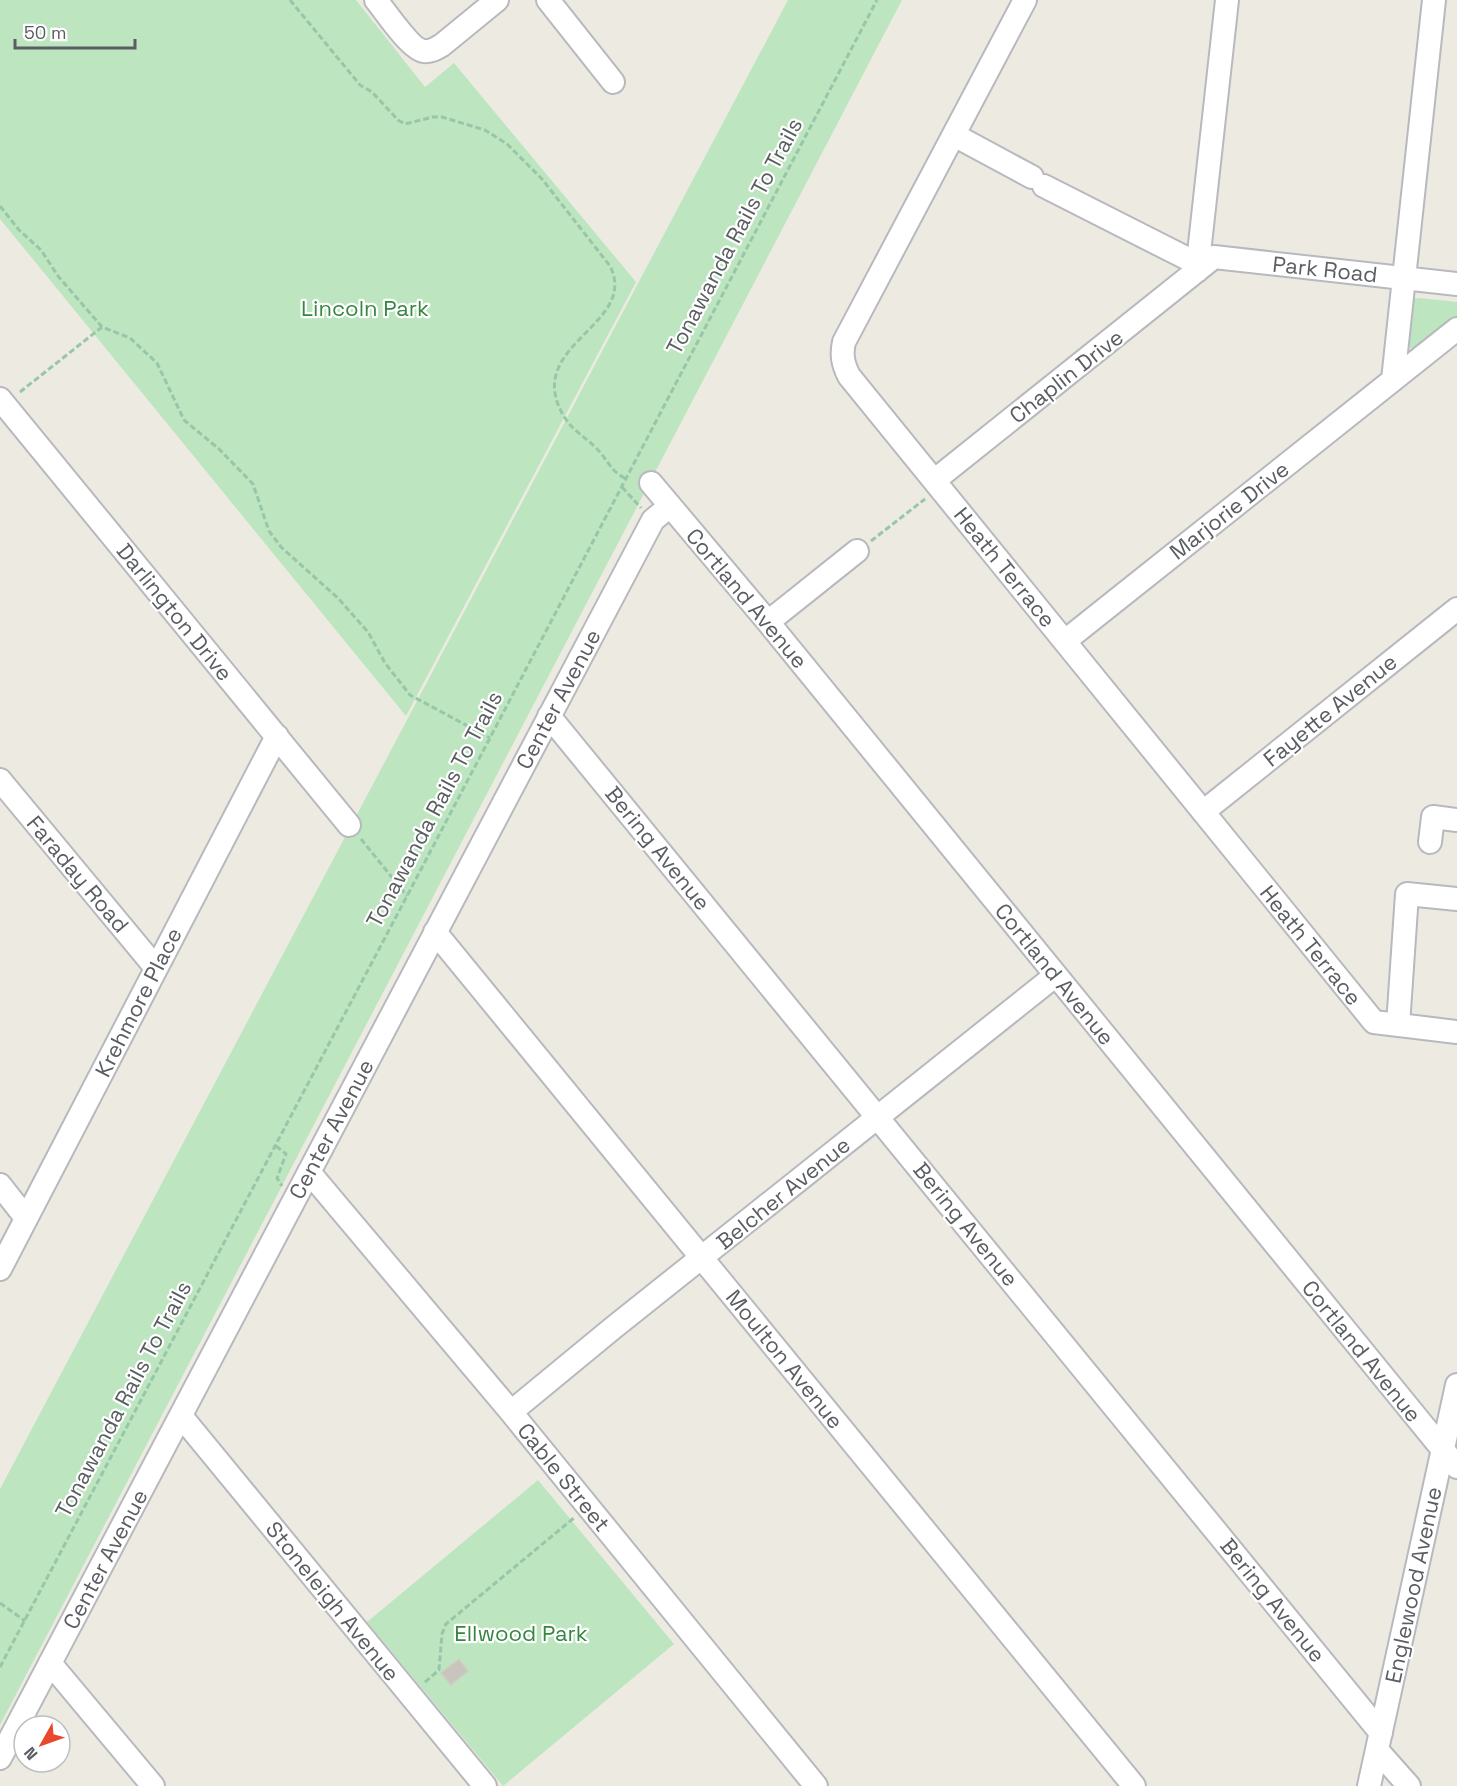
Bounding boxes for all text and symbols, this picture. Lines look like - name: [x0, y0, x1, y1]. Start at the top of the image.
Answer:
- scale bar: [15, 12, 135, 50]
- text: 50 m: [24, 21, 66, 44]
- street label: Tonawanda Rails To Trails: [660, 113, 808, 359]
- street label: Park Road: [1271, 250, 1379, 288]
- park label: Lincoln Park: [301, 294, 429, 322]
- street label: Chaplin Drive: [1003, 323, 1129, 429]
- street label: Marjorie Drive: [1164, 455, 1294, 565]
- street label: Heath Terrace: [948, 501, 1062, 633]
- street label: Cortland Avenue: [680, 522, 814, 674]
- street label: Darlington Drive: [111, 537, 239, 687]
- street label: Center Avenue: [509, 624, 607, 774]
- street label: Fayette Avenue: [1258, 648, 1402, 772]
- street label: Tonawanda Rails To Trails: [360, 686, 508, 932]
- street label: Bering Avenue: [599, 780, 717, 916]
- street label: Faraday Road: [21, 810, 135, 938]
- street label: Heath Terrace: [1254, 879, 1368, 1011]
- street label: Cortland Avenue: [989, 897, 1121, 1051]
- street label: Krehmore Place: [88, 923, 188, 1081]
- street label: Center Avenue: [282, 1054, 380, 1204]
- street label: Belcher Avenue: [710, 1131, 856, 1255]
- street label: Bering Avenue: [907, 1156, 1025, 1292]
- street label: Cortland Avenue: [1296, 1274, 1428, 1428]
- street label: Tonawanda Rails To Trails: [49, 1276, 197, 1522]
- street label: Moulton Avenue: [720, 1284, 850, 1434]
- street label: Cable Street: [512, 1417, 616, 1537]
- street label: Center Avenue: [56, 1484, 154, 1634]
- street label: Englewood Avenue: [1379, 1484, 1447, 1686]
- street label: Stoneleigh Avenue: [260, 1515, 406, 1687]
- street label: Bering Avenue: [1214, 1532, 1332, 1668]
- park label: Ellwood Park: [454, 1619, 588, 1647]
- north arrow: [12, 1714, 72, 1774]
- text: N: [19, 1742, 42, 1764]

